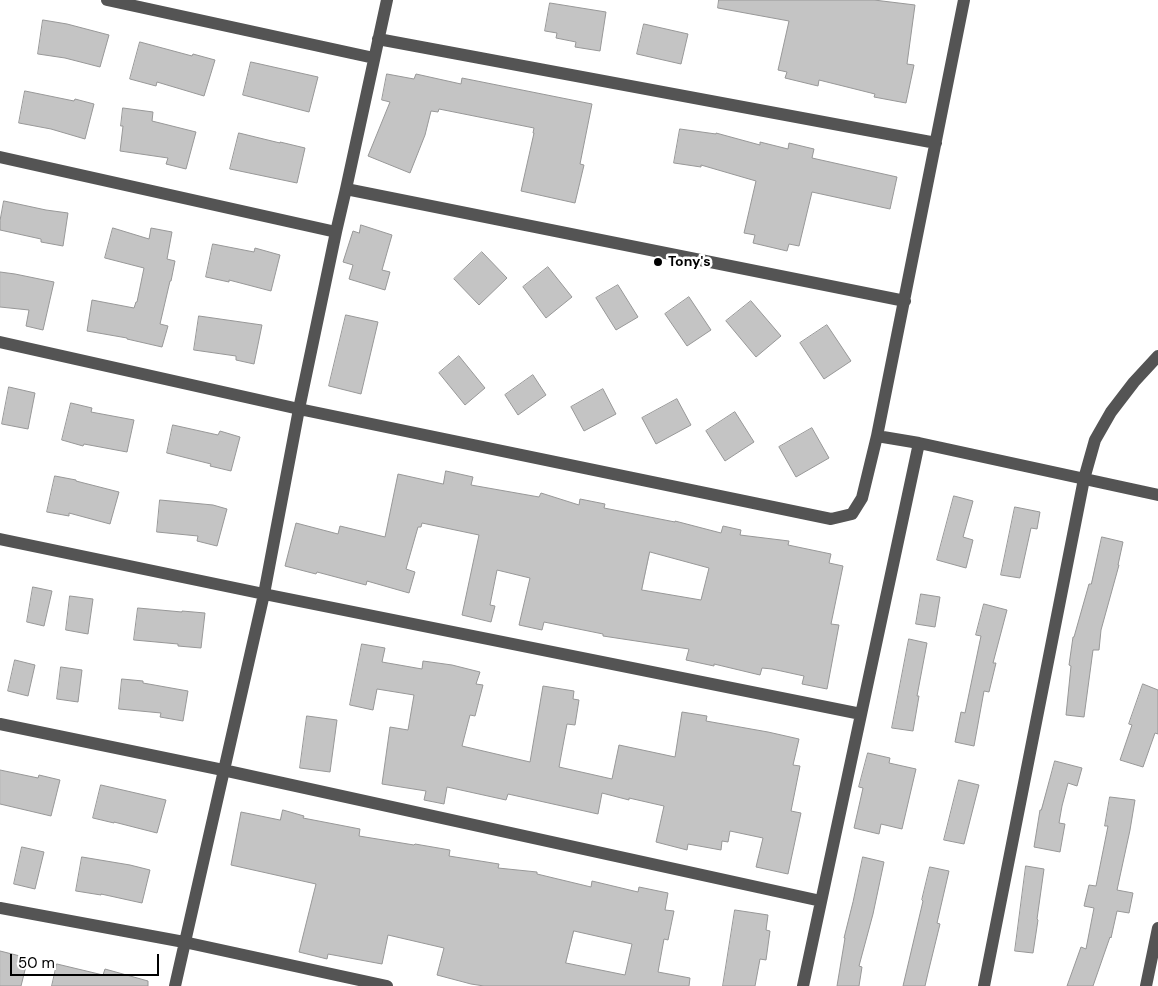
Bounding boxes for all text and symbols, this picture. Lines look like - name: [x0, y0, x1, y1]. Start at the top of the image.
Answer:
- place label: Tony's: [668, 254, 711, 270]
- marker: Tony's: [652, 256, 664, 268]
- scale bar: [12, 944, 161, 976]
- text: 50 m: [18, 953, 55, 973]

